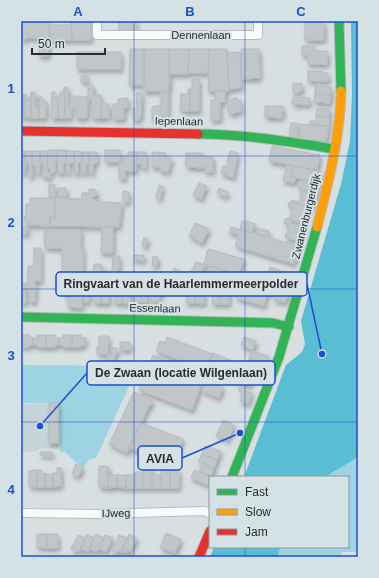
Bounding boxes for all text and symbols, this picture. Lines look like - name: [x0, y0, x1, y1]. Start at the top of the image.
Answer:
- text: A: [73, 4, 83, 19]
- text: B: [185, 4, 195, 19]
- text: C: [296, 4, 306, 19]
- street label: Dennenlaan: [171, 29, 231, 41]
- scale bar: [32, 30, 105, 56]
- text: 50 m: [38, 37, 65, 51]
- text: 1: [7, 81, 15, 96]
- street label: Iepenlaan: [155, 115, 203, 127]
- street label: Zwanenburgerdijk: [290, 172, 323, 260]
- text: 2: [7, 215, 15, 230]
- callout: Ringvaart van de Haarlemmermeerpolder: [56, 272, 307, 296]
- text: Ringvaart van de Haarlemmermeerpolder: [64, 277, 299, 291]
- street label: Essenlaan: [129, 302, 181, 314]
- text: 3: [7, 348, 15, 363]
- callout: De Zwaan (locatie Wilgenlaan): [87, 361, 275, 385]
- text: De Zwaan (locatie Wilgenlaan): [95, 366, 267, 380]
- callout: AVIA: [138, 446, 182, 470]
- text: AVIA: [146, 452, 174, 466]
- legend: [209, 476, 349, 548]
- text: 4: [7, 482, 15, 497]
- text: Fast: [245, 485, 269, 499]
- text: Slow: [245, 505, 271, 519]
- street label: IJweg: [102, 507, 130, 519]
- text: Jam: [245, 525, 268, 539]

